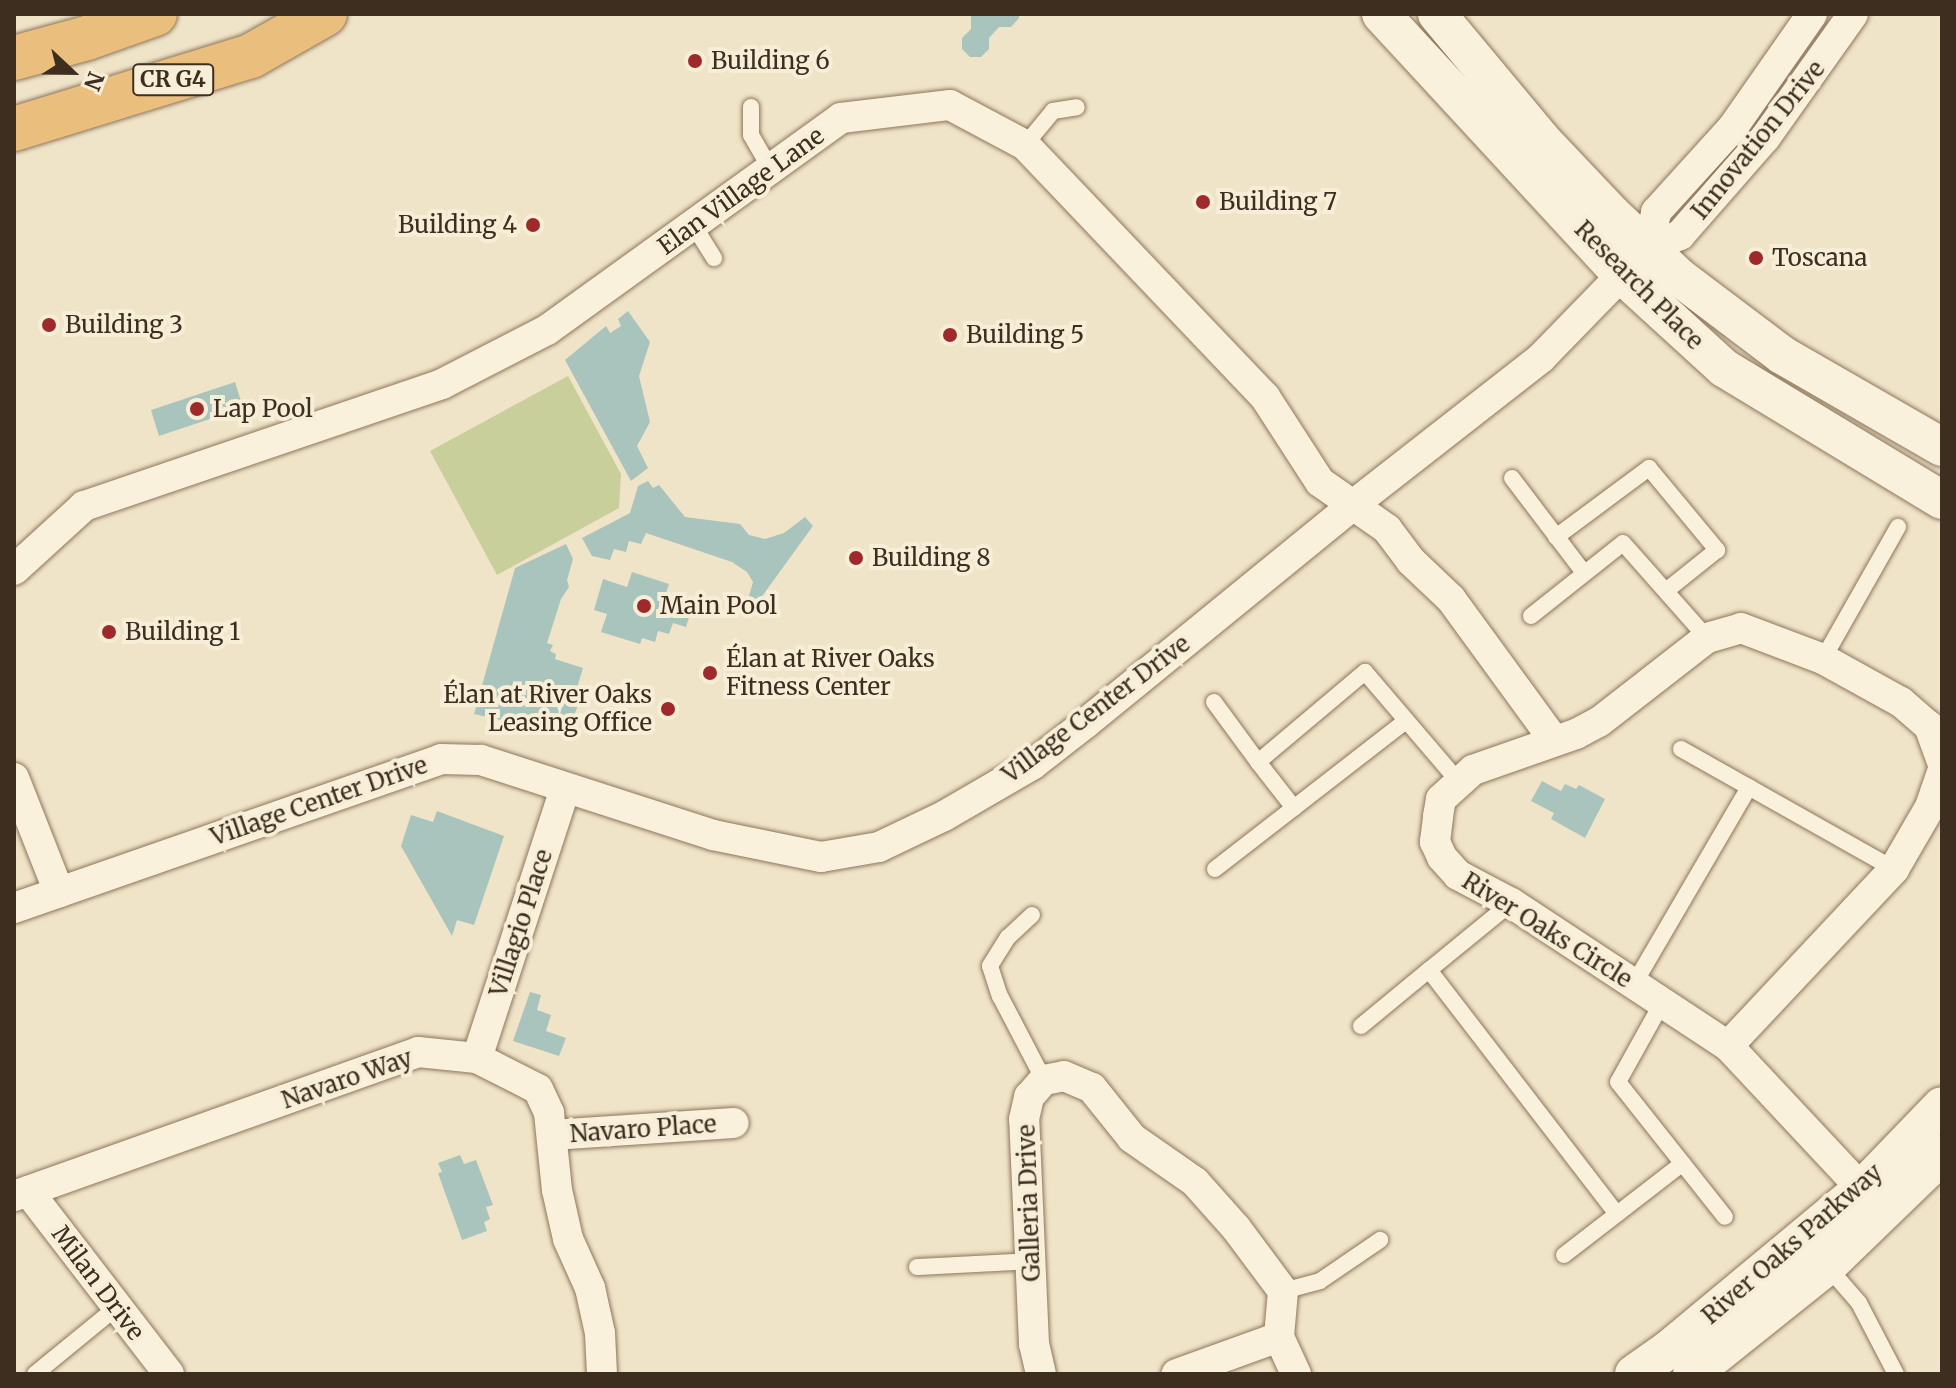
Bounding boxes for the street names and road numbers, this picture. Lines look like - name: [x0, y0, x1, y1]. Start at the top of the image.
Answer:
- street label: Innovation Drive: [1685, 55, 1831, 225]
- road number: CR G4: [131, 62, 215, 98]
- street label: Elan Village Lane: [652, 121, 830, 261]
- street label: Research Place: [1569, 215, 1709, 355]
- street label: Village Center Drive: [997, 629, 1195, 789]
- street label: Village Center Drive: [207, 750, 431, 852]
- street label: Villagio Place: [484, 846, 558, 1000]
- street label: River Oaks Circle: [1457, 866, 1637, 994]
- street label: Navaro Way: [278, 1043, 416, 1115]
- street label: Navaro Place: [569, 1110, 717, 1148]
- street label: Galleria Drive: [1012, 1124, 1046, 1282]
- street label: River Oaks Parkway: [1696, 1158, 1888, 1330]
- street label: Milan Drive: [46, 1220, 150, 1346]

